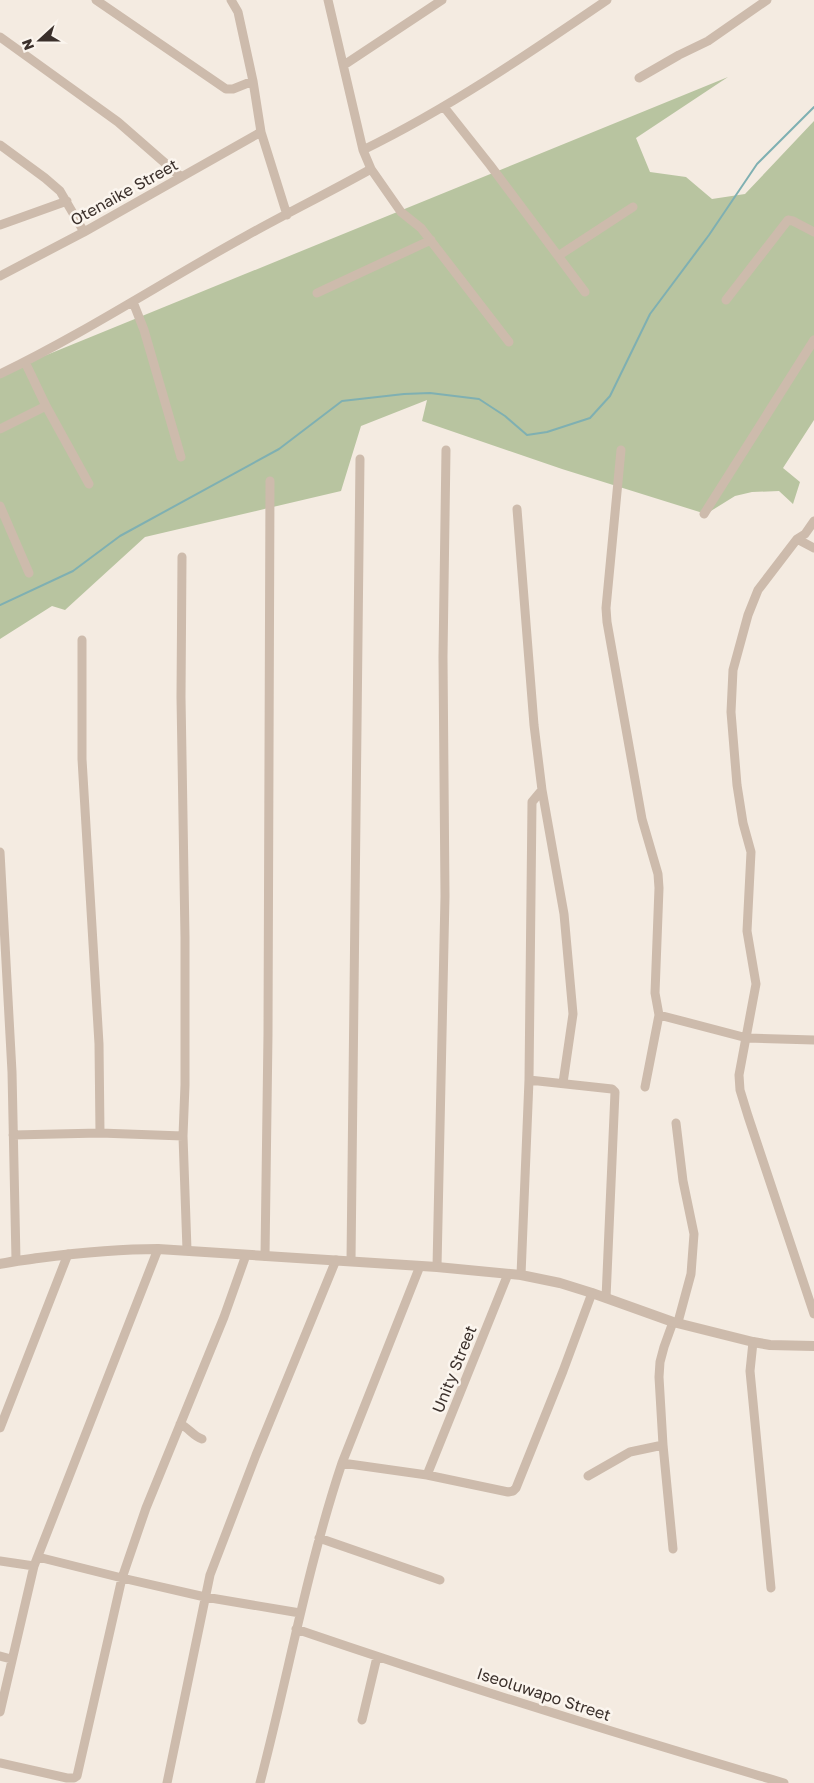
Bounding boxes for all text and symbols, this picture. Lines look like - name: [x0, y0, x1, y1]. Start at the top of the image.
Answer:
- north arrow: [15, 15, 65, 65]
- text: N: [18, 37, 37, 53]
- street label: Otenaike Street: [67, 154, 181, 230]
- street label: Unity Street: [427, 1322, 481, 1416]
- street label: Iseoluwapo Street: [474, 1663, 614, 1725]

